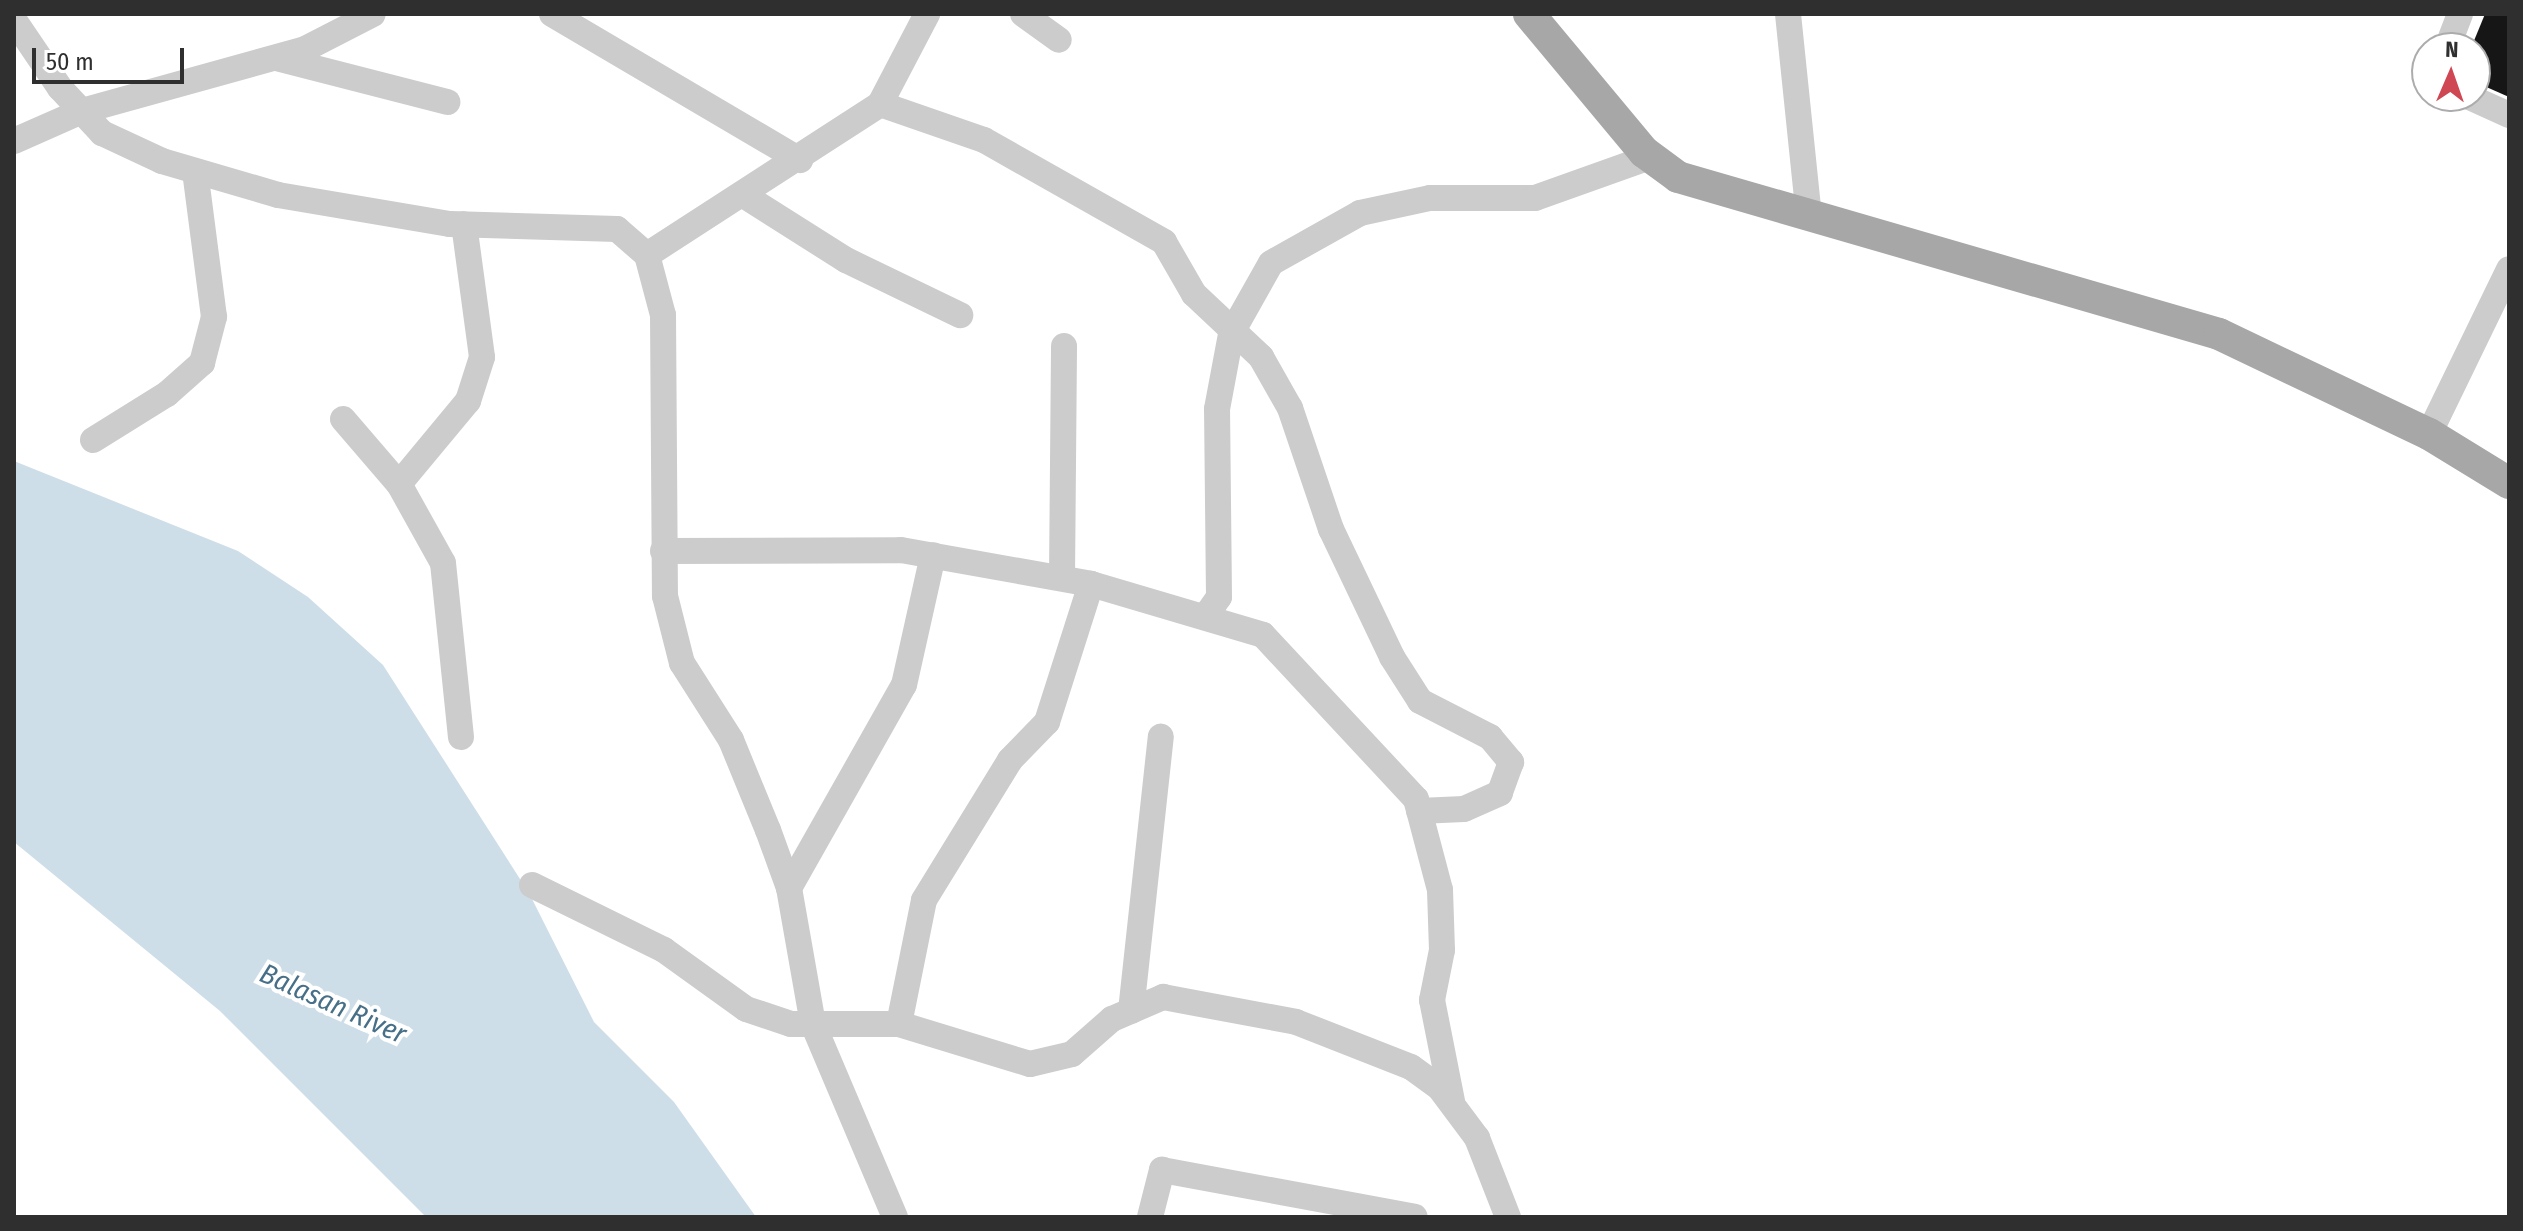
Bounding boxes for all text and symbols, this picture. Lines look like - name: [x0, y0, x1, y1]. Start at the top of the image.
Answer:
- scale bar: [36, 32, 188, 82]
- north arrow: [2411, 32, 2491, 112]
- text: N: [2445, 36, 2459, 63]
- text: 50 m: [46, 48, 94, 76]
- water label: Balasan River: [255, 957, 411, 1051]

